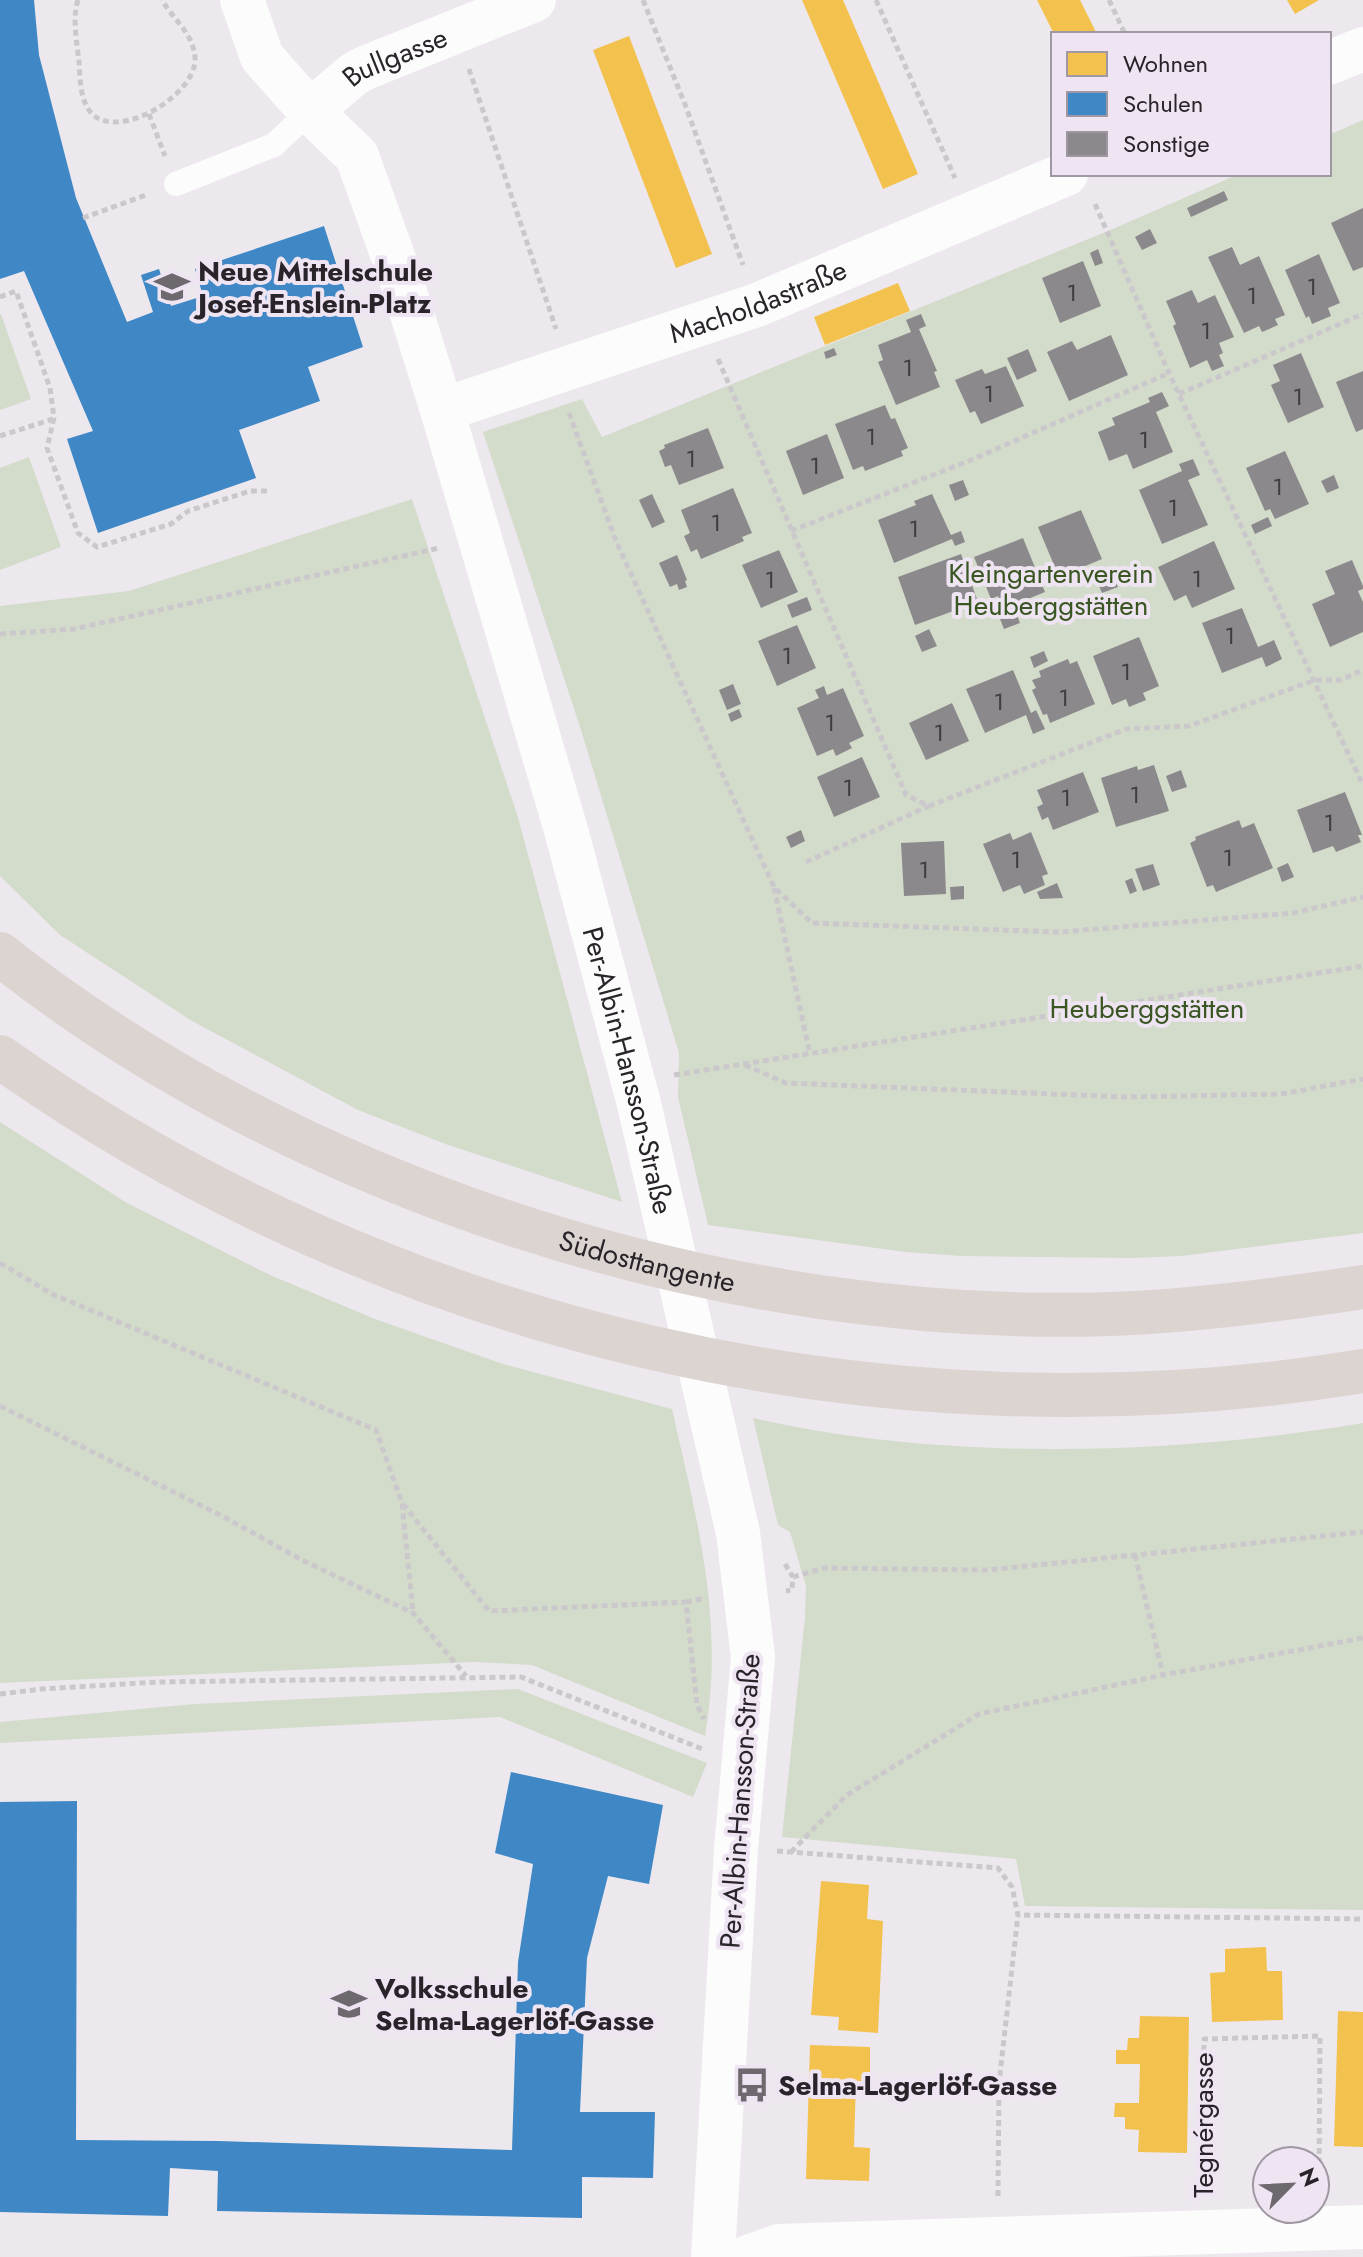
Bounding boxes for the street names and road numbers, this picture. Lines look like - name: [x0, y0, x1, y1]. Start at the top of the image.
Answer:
- street label: Bullgasse: [333, 17, 453, 96]
- street label: Macholdastraße: [664, 249, 853, 353]
- street label: Per-Albin-Hansson-Straße: [572, 922, 684, 1218]
- street label: Südosttangente: [554, 1219, 739, 1302]
- street label: Per-Albin-Hansson-Straße: [709, 1652, 771, 1950]
- street label: Tegnérgasse: [1183, 2052, 1224, 2198]

